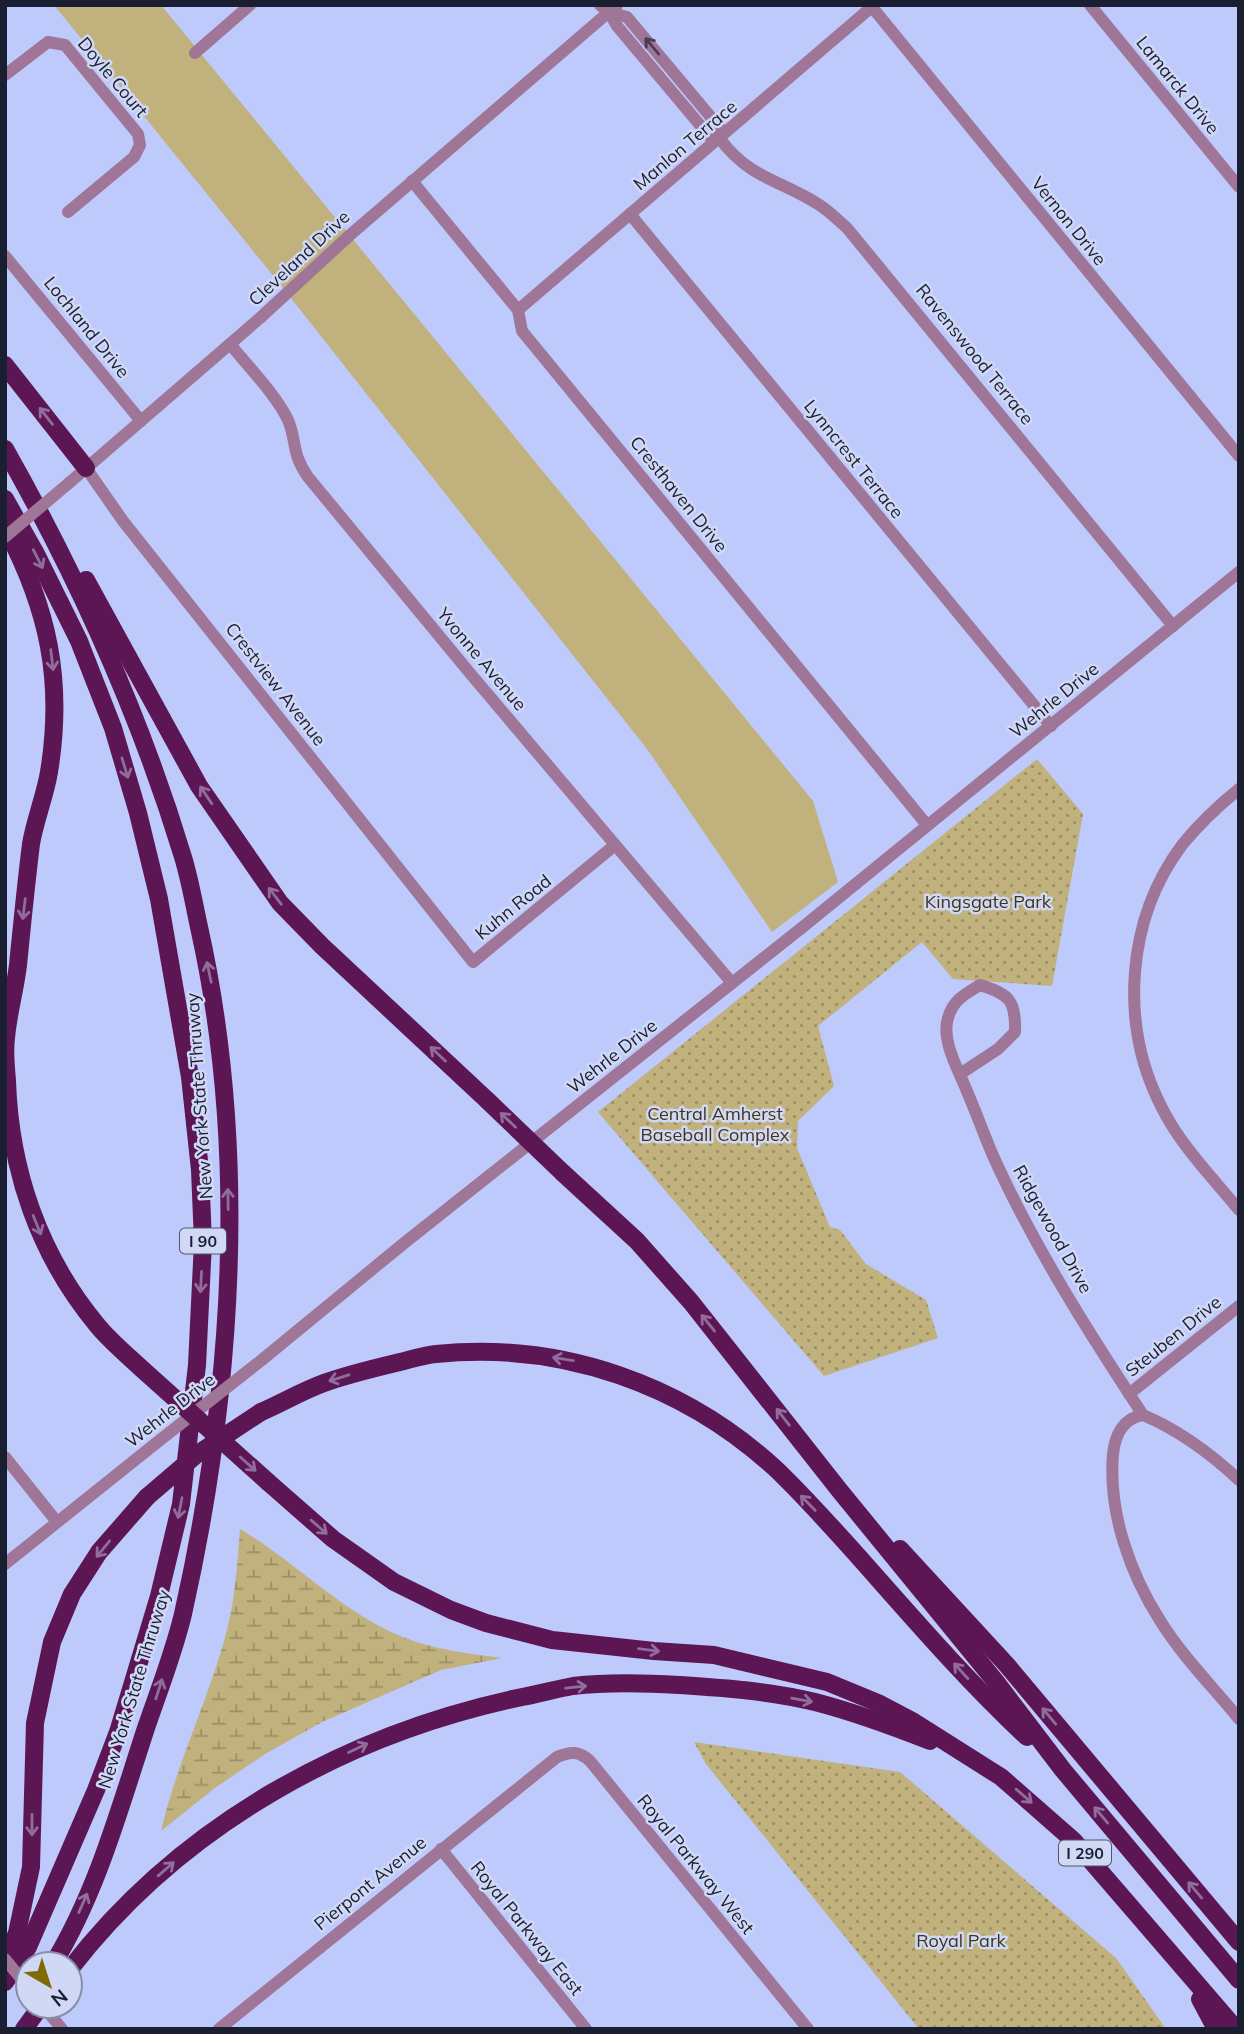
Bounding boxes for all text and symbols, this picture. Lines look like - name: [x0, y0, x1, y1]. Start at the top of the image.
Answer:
- street label: Lamarck Drive: [1131, 31, 1225, 139]
- street label: Doyle Court: [73, 32, 153, 122]
- one-way arrow: [644, 38, 659, 56]
- street label: Manlon Terrace: [629, 95, 741, 195]
- street label: Vernon Drive: [1026, 172, 1112, 270]
- street label: Cleveland Drive: [244, 205, 354, 311]
- street label: Lochland Drive: [39, 272, 135, 382]
- street label: Ravenswood Terrace: [911, 279, 1039, 429]
- street label: Lynncrest Terrace: [799, 395, 909, 523]
- one-way arrow: [38, 408, 53, 426]
- street label: Cresthaven Drive: [625, 431, 733, 557]
- one-way arrow: [31, 548, 45, 569]
- street label: Yvonne Avenue: [432, 602, 532, 715]
- street label: Crestview Avenue: [221, 618, 331, 750]
- one-way arrow: [45, 648, 58, 671]
- street label: Wehrle Drive: [1005, 657, 1103, 743]
- one-way arrow: [120, 757, 133, 779]
- one-way arrow: [198, 786, 212, 806]
- street label: Kuhn Road: [470, 869, 556, 945]
- one-way arrow: [268, 887, 282, 906]
- park label: Kingsgate Park: [925, 890, 1052, 913]
- one-way arrow: [17, 898, 30, 920]
- one-way arrow: [201, 961, 215, 984]
- street label: New York State Thruway: [180, 992, 218, 1200]
- street label: Wehrle Drive: [562, 1014, 662, 1098]
- one-way arrow: [430, 1046, 447, 1063]
- park label: Central Amherst Baseball Complex: [641, 1102, 790, 1146]
- one-way arrow: [500, 1111, 517, 1128]
- street label: Ridgewood Drive: [1008, 1161, 1098, 1297]
- one-way arrow: [222, 1187, 235, 1210]
- one-way arrow: [32, 1214, 45, 1236]
- road number: I 90: [180, 1228, 226, 1254]
- one-way arrow: [194, 1270, 207, 1293]
- street label: Steuben Drive: [1120, 1290, 1226, 1382]
- one-way arrow: [700, 1314, 715, 1332]
- one-way arrow: [552, 1352, 575, 1365]
- street label: Wehrle Drive: [120, 1368, 220, 1452]
- one-way arrow: [329, 1373, 351, 1386]
- one-way arrow: [776, 1408, 791, 1427]
- one-way arrow: [239, 1456, 257, 1472]
- one-way arrow: [800, 1495, 817, 1512]
- one-way arrow: [172, 1496, 186, 1519]
- one-way arrow: [310, 1519, 328, 1535]
- one-way arrow: [95, 1539, 110, 1557]
- street label: New York State Thruway: [93, 1586, 175, 1791]
- one-way arrow: [638, 1644, 660, 1657]
- one-way arrow: [954, 1663, 970, 1681]
- one-way arrow: [154, 1678, 166, 1700]
- one-way arrow: [564, 1680, 587, 1693]
- one-way arrow: [790, 1694, 813, 1707]
- one-way arrow: [1041, 1707, 1056, 1725]
- one-way arrow: [347, 1741, 368, 1754]
- one-way arrow: [1015, 1788, 1033, 1804]
- street label: Royal Parkway West: [632, 1789, 760, 1939]
- one-way arrow: [1093, 1806, 1109, 1824]
- one-way arrow: [25, 1813, 39, 1836]
- street label: Pierpont Avenue: [309, 1831, 431, 1935]
- road number: I 290: [1059, 1840, 1111, 1866]
- street label: Royal Parkway East: [466, 1856, 588, 2000]
- one-way arrow: [157, 1861, 175, 1877]
- one-way arrow: [1187, 1882, 1203, 1900]
- one-way arrow: [77, 1893, 90, 1914]
- park label: Royal Park: [916, 1929, 1006, 1952]
- north arrow: [14, 1950, 84, 2020]
- text: N: [47, 1984, 73, 2012]

